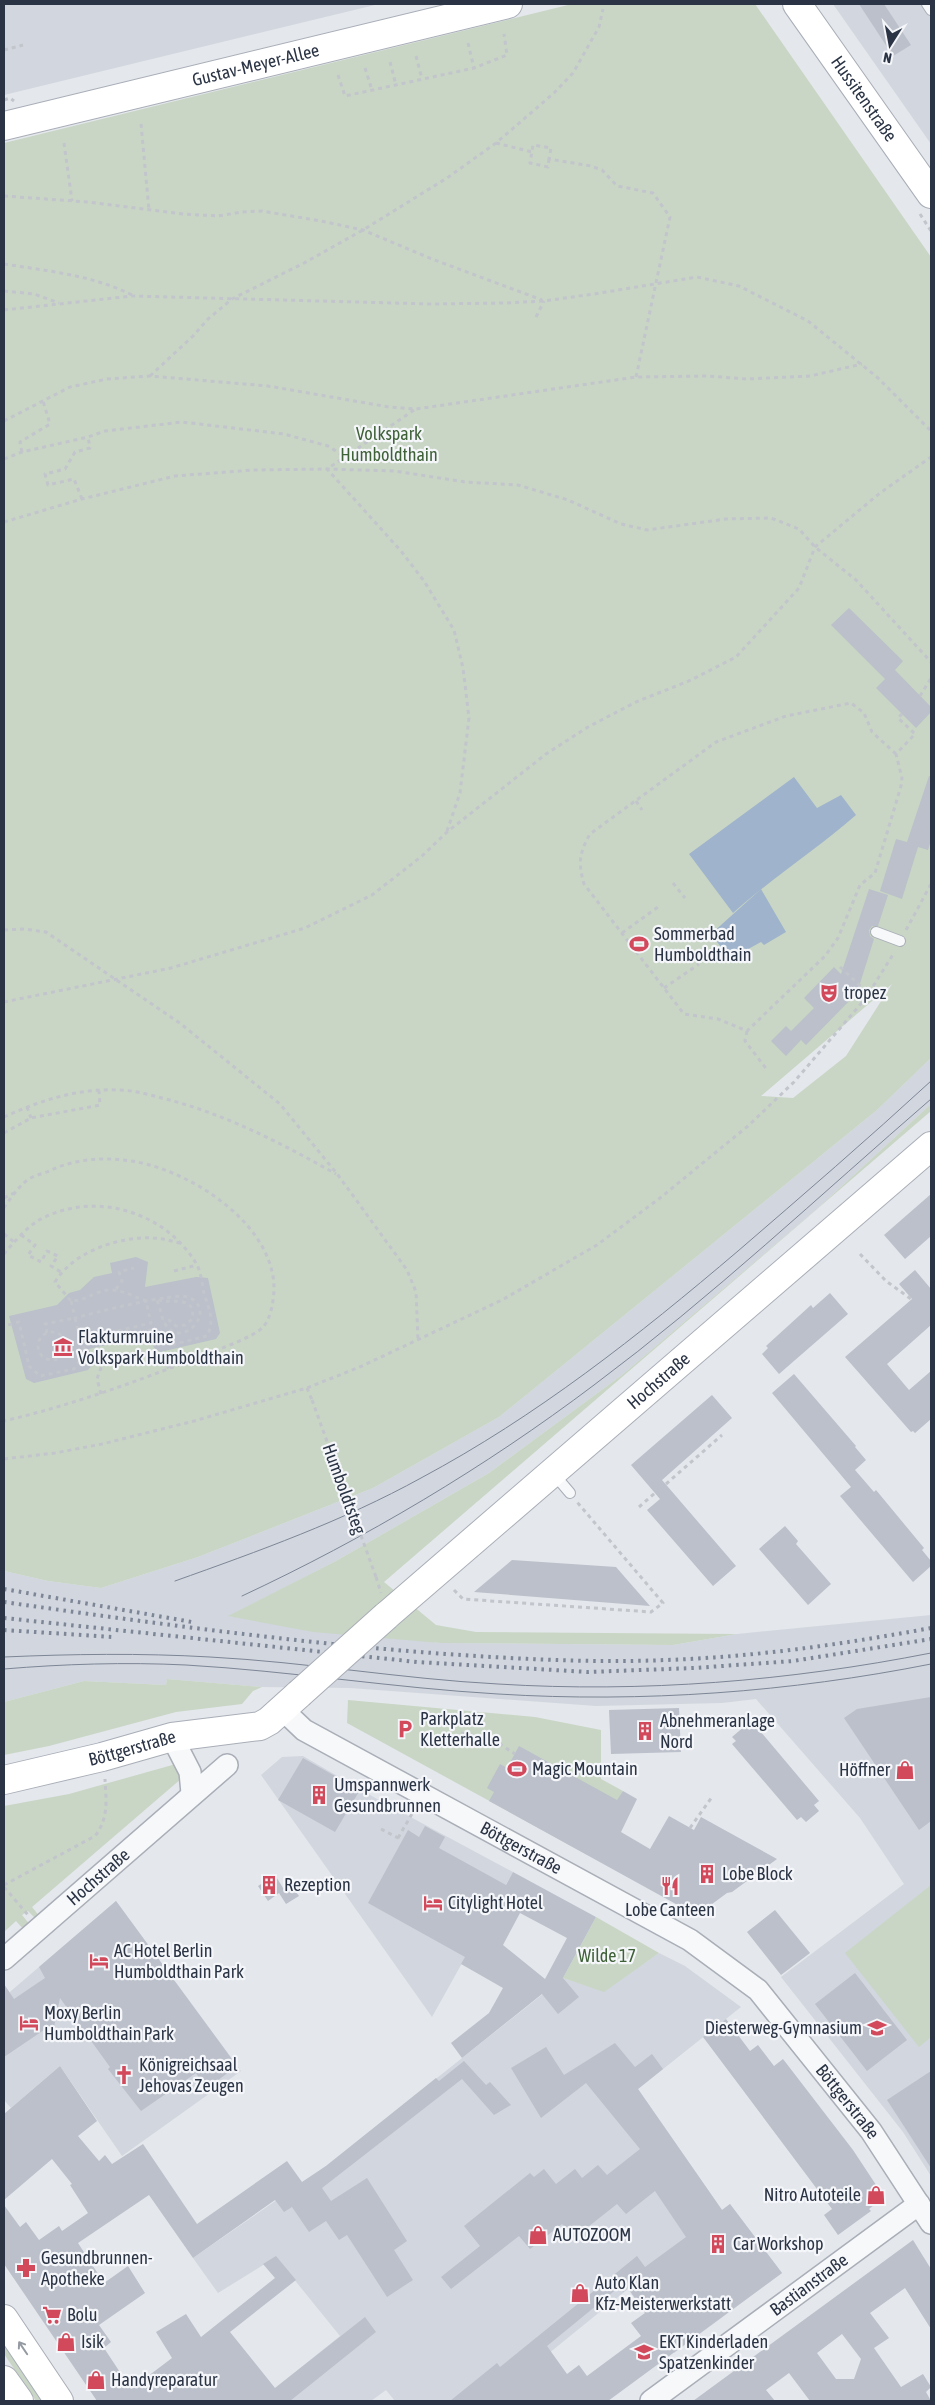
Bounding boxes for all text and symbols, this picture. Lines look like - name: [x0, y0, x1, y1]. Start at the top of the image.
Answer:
- north arrow: [865, 20, 915, 70]
- street label: Gustav-Meyer-Allee: [190, 39, 321, 90]
- text: N: [882, 49, 893, 66]
- street label: Hussitenstraße: [827, 52, 902, 145]
- park label: Volkspark Humboldthain: [340, 423, 438, 465]
- place label: Sommerbad Humboldthain: [654, 923, 751, 965]
- sports icon: Sommerbad Humboldthain: [628, 933, 650, 955]
- theatre icon: tropez: [818, 982, 840, 1004]
- place label: tropez: [844, 982, 887, 1003]
- place label: Flakturmruine Volkspark Humboldthain: [78, 1326, 244, 1368]
- museum icon: Flakturmruine Volkspark Humboldthain: [52, 1336, 74, 1358]
- street label: Hochstraße: [623, 1348, 694, 1413]
- street label: Humboldtsteg: [318, 1441, 371, 1537]
- place label: Parkplatz Kletterhalle: [420, 1708, 500, 1750]
- place label: Abnehmeranlage Nord: [660, 1710, 775, 1752]
- parking icon: Parkplatz Kletterhalle: [394, 1718, 416, 1740]
- building icon: Abnehmeranlage Nord: [634, 1720, 656, 1742]
- street label: Böttgerstraße: [86, 1725, 178, 1770]
- sports icon: Magic Mountain: [506, 1758, 528, 1780]
- place label: Magic Mountain: [532, 1758, 638, 1779]
- place label: Höffner: [839, 1759, 891, 1780]
- shop icon: Höffner: [894, 1759, 916, 1781]
- place label: Umspannwerk Gesundbrunnen: [334, 1774, 441, 1816]
- building icon: Umspannwerk Gesundbrunnen: [308, 1784, 330, 1806]
- street label: Böttgerstraße: [477, 1817, 566, 1878]
- street label: Hochstraße: [62, 1844, 133, 1909]
- building icon: Lobe Block: [696, 1863, 718, 1885]
- place label: Lobe Block: [722, 1863, 793, 1884]
- building icon: Rezeption: [258, 1874, 280, 1896]
- place label: Rezeption: [284, 1874, 351, 1895]
- restaurant icon: Lobe Canteen: [659, 1875, 681, 1897]
- hotel icon: Citylight Hotel: [422, 1892, 444, 1914]
- place label: Citylight Hotel: [448, 1892, 543, 1913]
- place label: Lobe Canteen: [625, 1899, 715, 1920]
- place label: AC Hotel Berlin Humboldthain Park: [114, 1940, 244, 1982]
- park label: Wilde 17: [578, 1945, 636, 1966]
- hotel icon: AC Hotel Berlin Humboldthain Park: [88, 1950, 110, 1972]
- place label: Moxy Berlin Humboldthain Park: [44, 2002, 174, 2044]
- hotel icon: Moxy Berlin Humboldthain Park: [18, 2012, 40, 2034]
- place label: Diesterweg-Gymnasium: [705, 2017, 862, 2038]
- school or university icon: Diesterweg-Gymnasium: [866, 2017, 888, 2039]
- place label: Königreichsaal Jehovas Zeugen: [139, 2054, 244, 2096]
- street label: Böttgerstraße: [812, 2060, 884, 2143]
- church icon: Königreichsaal Jehovas Zeugen: [113, 2064, 135, 2086]
- place label: Nitro Autoteile: [764, 2184, 861, 2205]
- shop icon: Nitro Autoteile: [865, 2184, 887, 2206]
- shop icon: AUTOZOOM: [527, 2224, 549, 2246]
- place label: AUTOZOOM: [553, 2224, 631, 2245]
- building icon: Car Workshop: [707, 2233, 729, 2255]
- place label: Car Workshop: [733, 2233, 824, 2254]
- place label: Gesundbrunnen- Apotheke: [41, 2247, 153, 2289]
- street label: Bastianstraße: [766, 2249, 852, 2320]
- pharmacy icon: Gesundbrunnen- Apotheke: [15, 2257, 37, 2279]
- place label: Auto Klan Kfz-Meisterwerkstatt: [595, 2272, 731, 2314]
- shop icon: Auto Klan Kfz-Meisterwerkstatt: [569, 2282, 591, 2304]
- supermarket icon: Bolu: [41, 2304, 63, 2326]
- place label: Bolu: [67, 2304, 97, 2325]
- shop icon: Isik: [55, 2331, 77, 2353]
- place label: Isik: [81, 2331, 104, 2352]
- place label: EKT Kinderladen Spatzenkinder: [659, 2331, 768, 2373]
- one-way arrow: [18, 2341, 29, 2355]
- school or university icon: EKT Kinderladen Spatzenkinder: [633, 2341, 655, 2363]
- shop icon: Handyreparatur: [85, 2369, 107, 2391]
- place label: Handyreparatur: [111, 2369, 218, 2390]

